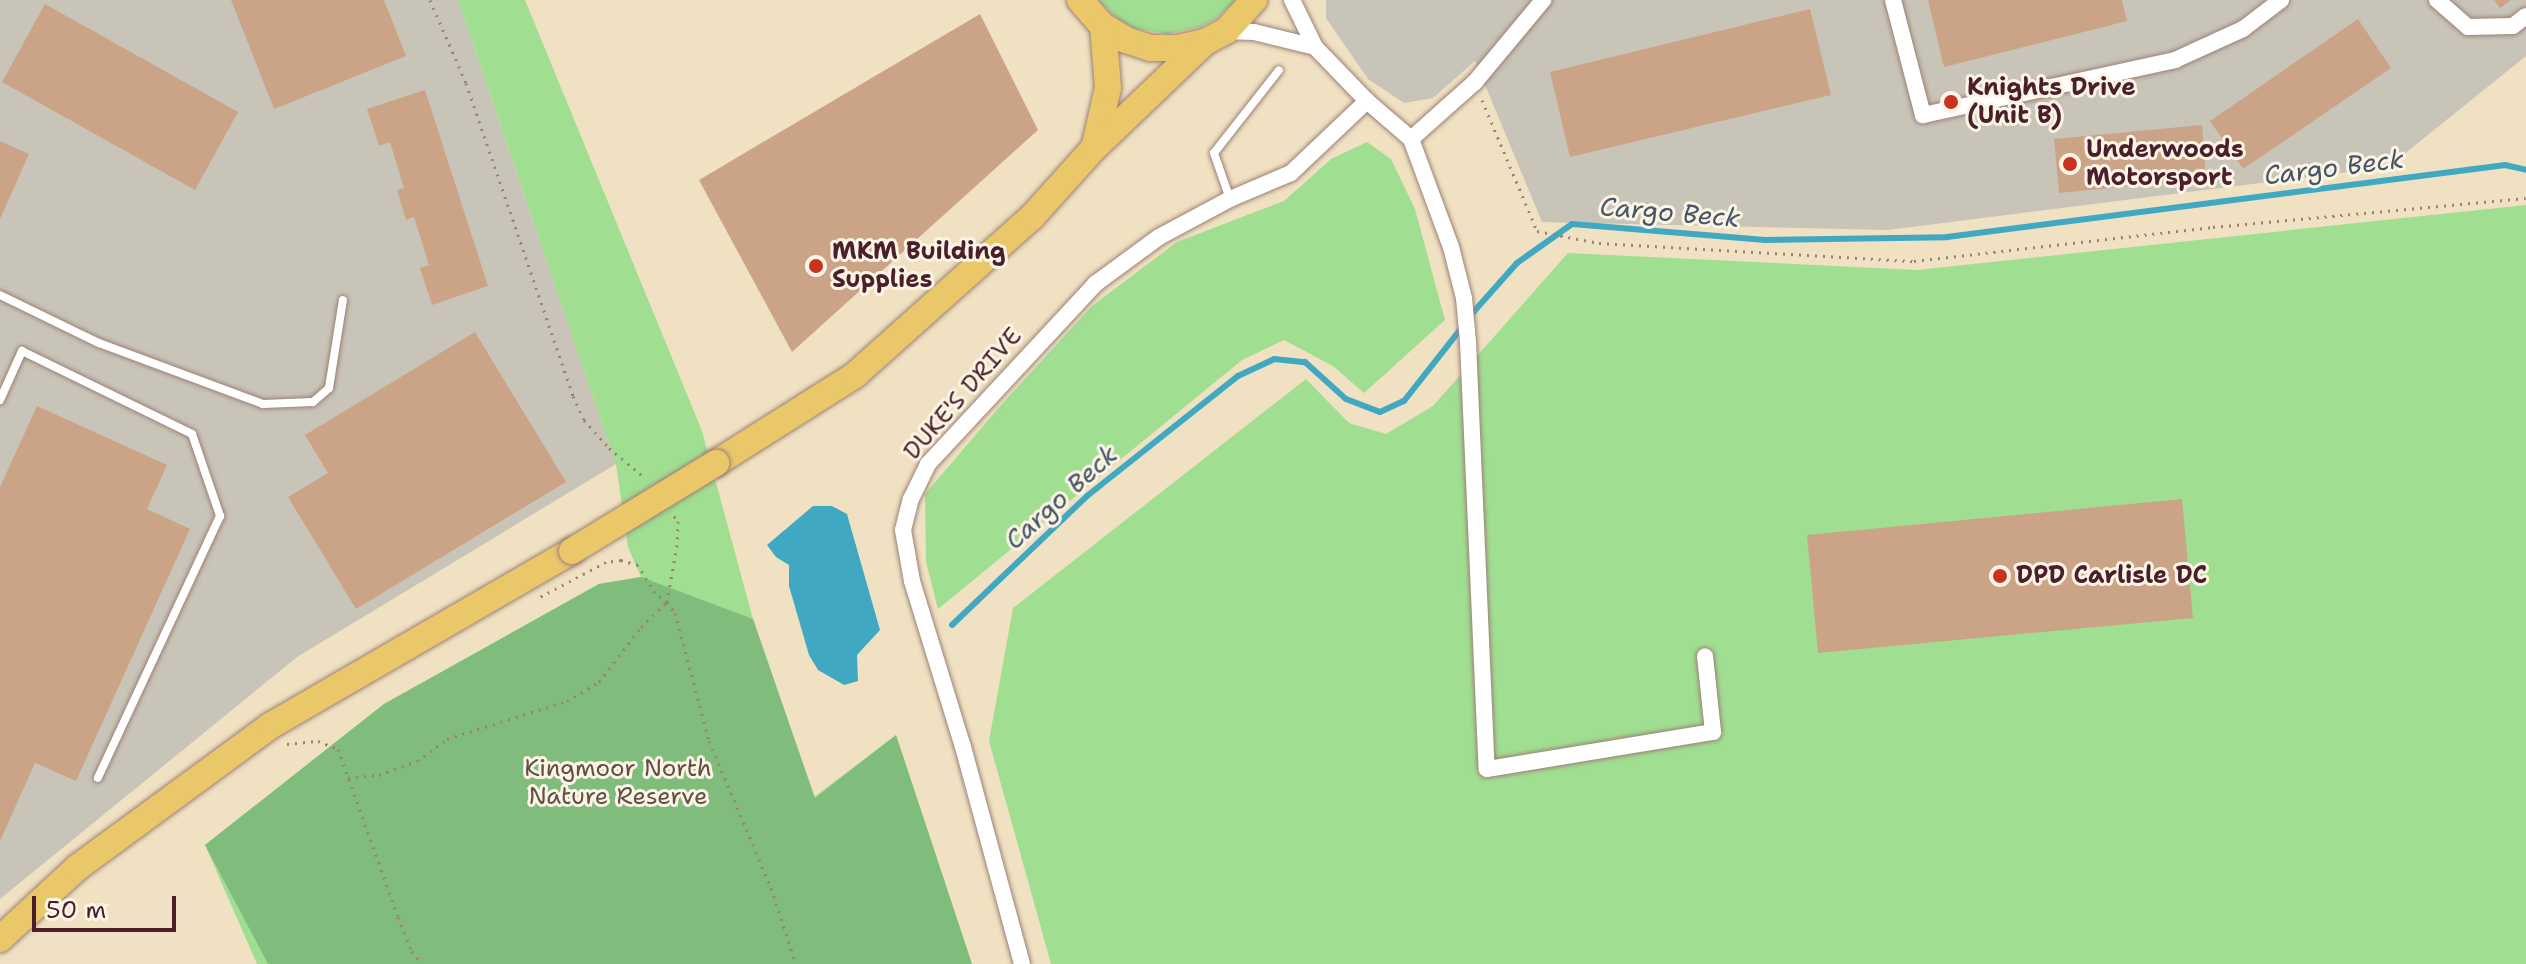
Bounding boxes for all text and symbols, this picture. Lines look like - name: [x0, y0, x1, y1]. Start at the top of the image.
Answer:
- place label: Knights Drive (Unit B): [1967, 74, 2136, 130]
- marker: Knights Drive (Unit B): [1942, 93, 1960, 111]
- place label: Underwoods Motorsport: [2086, 136, 2244, 192]
- water label: Cargo Beck: [2262, 143, 2406, 191]
- marker: Underwoods Motorsport: [2061, 155, 2079, 173]
- water label: Cargo Beck: [1599, 190, 1741, 234]
- place label: MKM Building Supplies: [832, 238, 1006, 294]
- marker: MKM Building Supplies: [807, 257, 825, 275]
- street label: DUKE'S DRIVE: [898, 322, 1028, 466]
- water label: Cargo Beck: [998, 438, 1124, 556]
- place label: DPD Carlisle DC: [2016, 562, 2207, 590]
- marker: DPD Carlisle DC: [1991, 567, 2009, 585]
- park label: Kingmoor North Nature Reserve: [524, 755, 712, 811]
- scale bar: [36, 880, 180, 930]
- text: 50 m: [46, 894, 106, 926]

